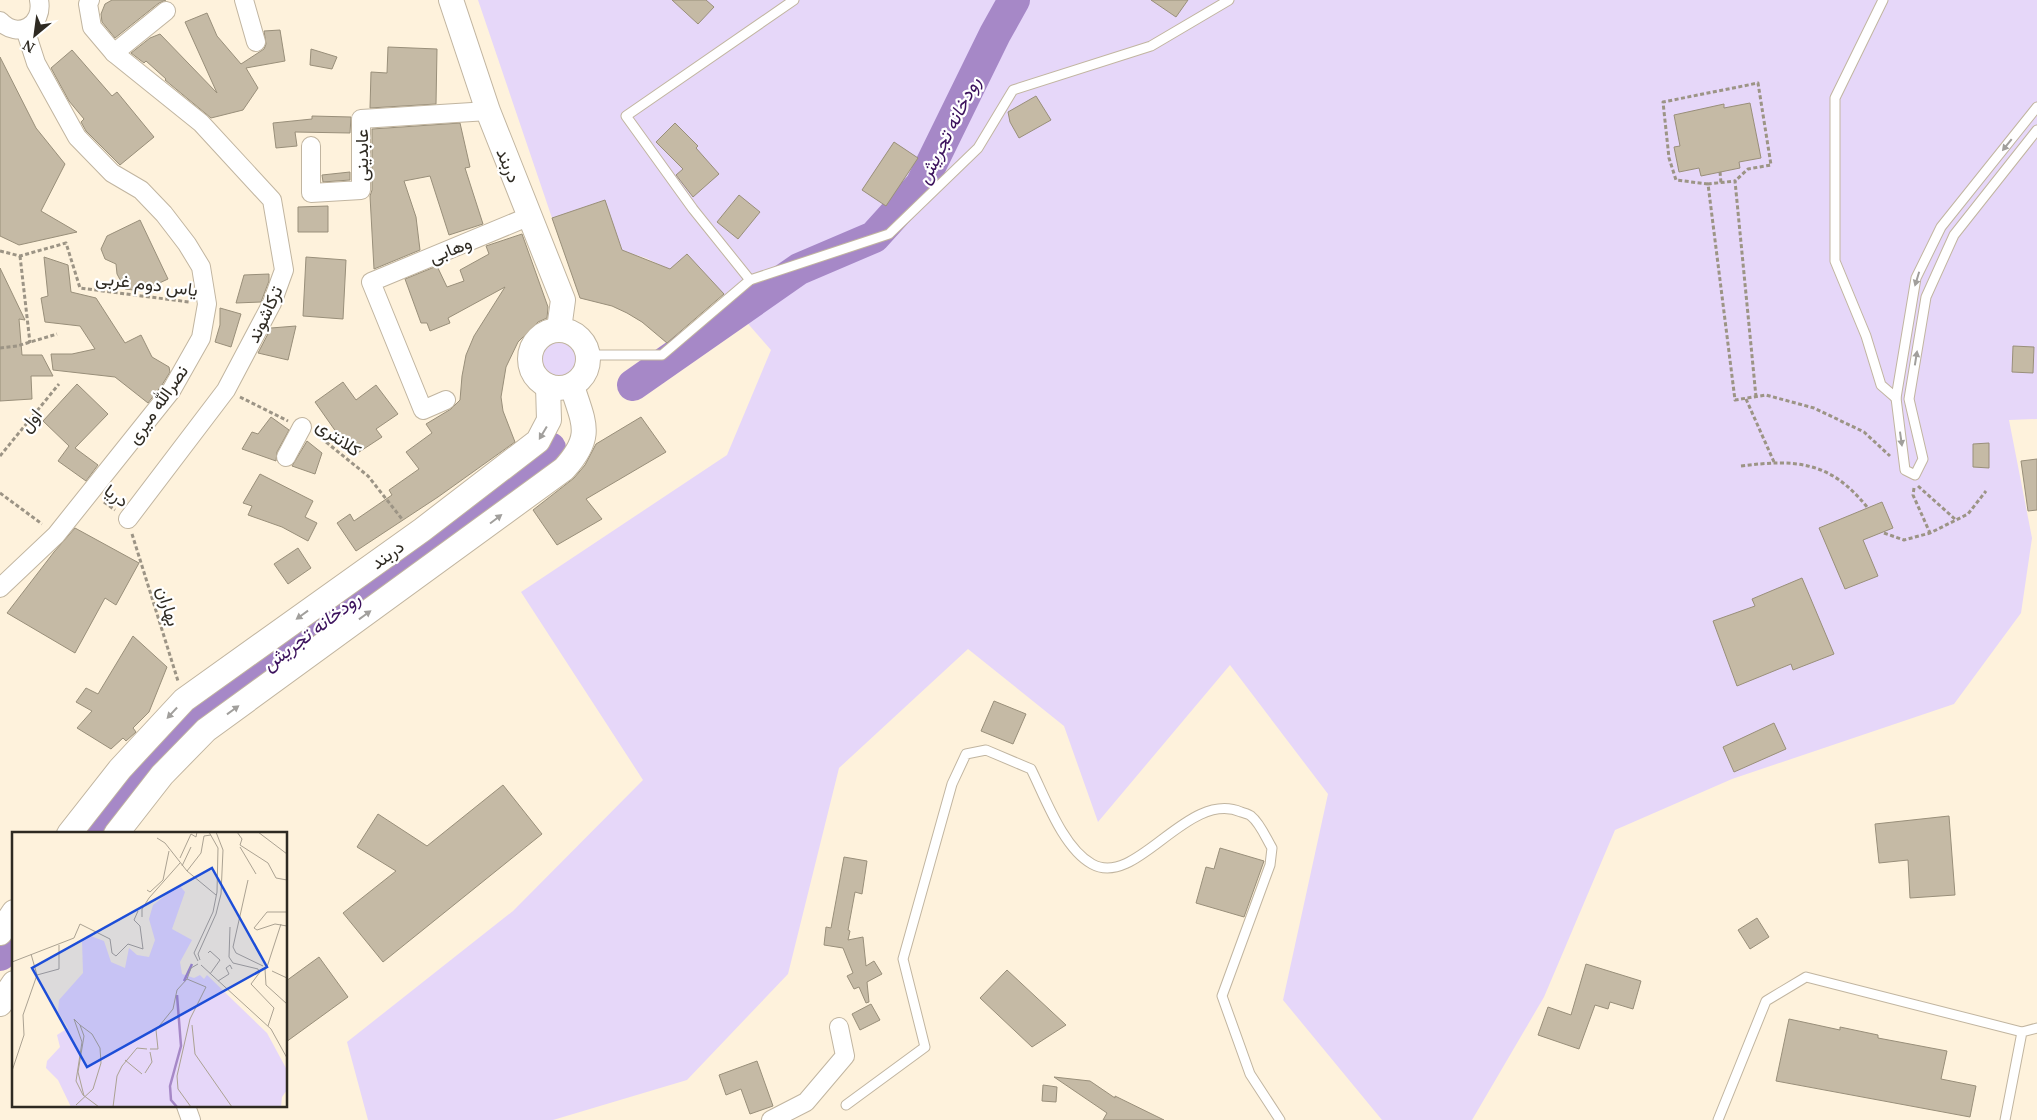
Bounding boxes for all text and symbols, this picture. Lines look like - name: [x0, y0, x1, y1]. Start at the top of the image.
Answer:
- north arrow: [10, 10, 60, 60]
- text: N: [19, 36, 38, 58]
- water label: رودخانه تجریش: [910, 71, 986, 188]
- street label: عابدینی: [349, 129, 373, 181]
- one-way arrow: [2001, 138, 2012, 151]
- street label: دربند: [491, 144, 527, 186]
- street label: وهابی: [425, 230, 475, 268]
- street label: یاس دوم غربی: [94, 265, 199, 302]
- one-way arrow: [1913, 272, 1921, 287]
- street label: ترکاشوند: [240, 282, 288, 346]
- one-way arrow: [1913, 349, 1921, 365]
- street label: نصرالله میری: [121, 360, 193, 448]
- street label: اول: [13, 403, 47, 437]
- street label: کلانتری: [312, 413, 366, 461]
- one-way arrow: [538, 427, 547, 440]
- one-way arrow: [1897, 431, 1905, 447]
- street label: دریا: [100, 478, 134, 512]
- one-way arrow: [489, 514, 502, 525]
- street label: دربند: [366, 534, 408, 574]
- street label: بهاران: [152, 583, 186, 629]
- water label: رودخانه تجریش: [256, 585, 366, 677]
- one-way arrow: [296, 610, 309, 621]
- one-way arrow: [358, 610, 372, 620]
- one-way arrow: [226, 705, 239, 716]
- one-way arrow: [167, 706, 178, 719]
- inset map: [12, 832, 288, 1108]

